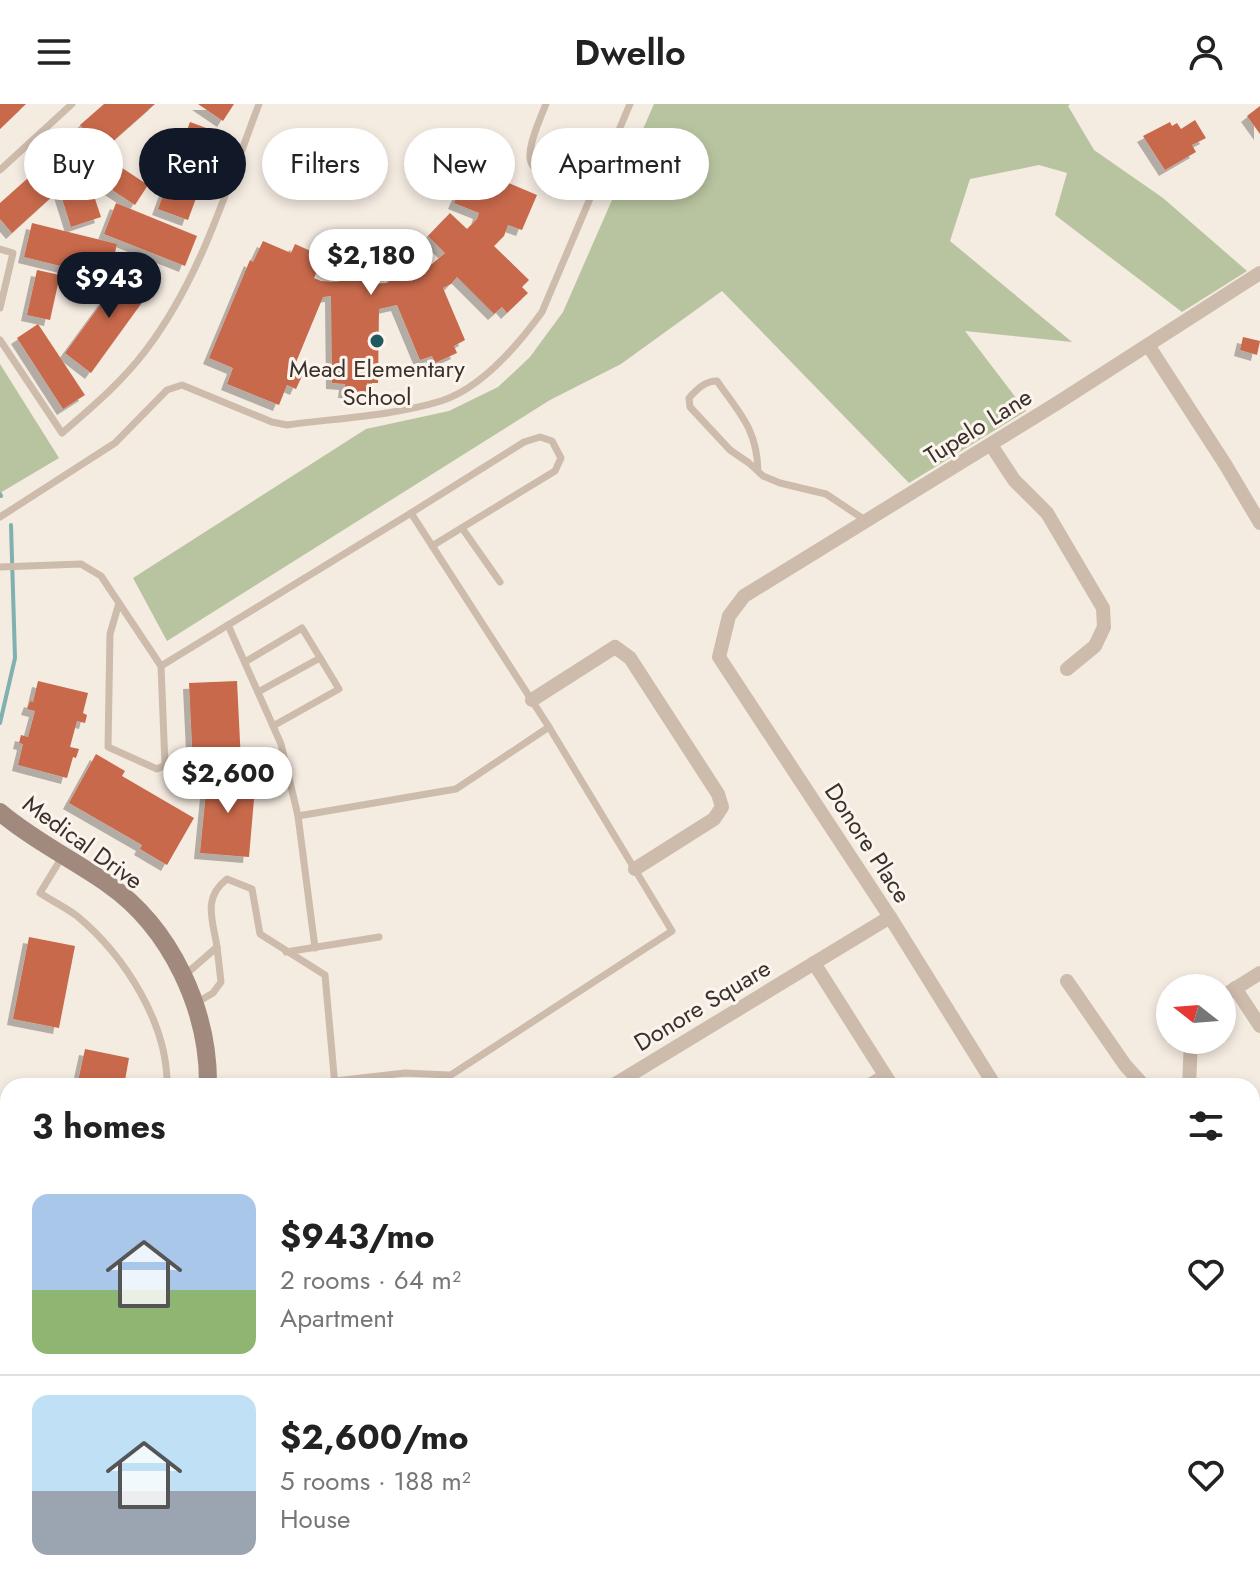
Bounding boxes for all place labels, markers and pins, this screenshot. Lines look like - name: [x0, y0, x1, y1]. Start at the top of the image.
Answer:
- pin: $2,180: [306, 229, 436, 297]
- pin: $943: [62, 252, 156, 320]
- marker: Mead Elementary School: [368, 332, 386, 350]
- place label: Mead Elementary School: [289, 351, 465, 414]
- pin: $2,600: [163, 747, 293, 815]

